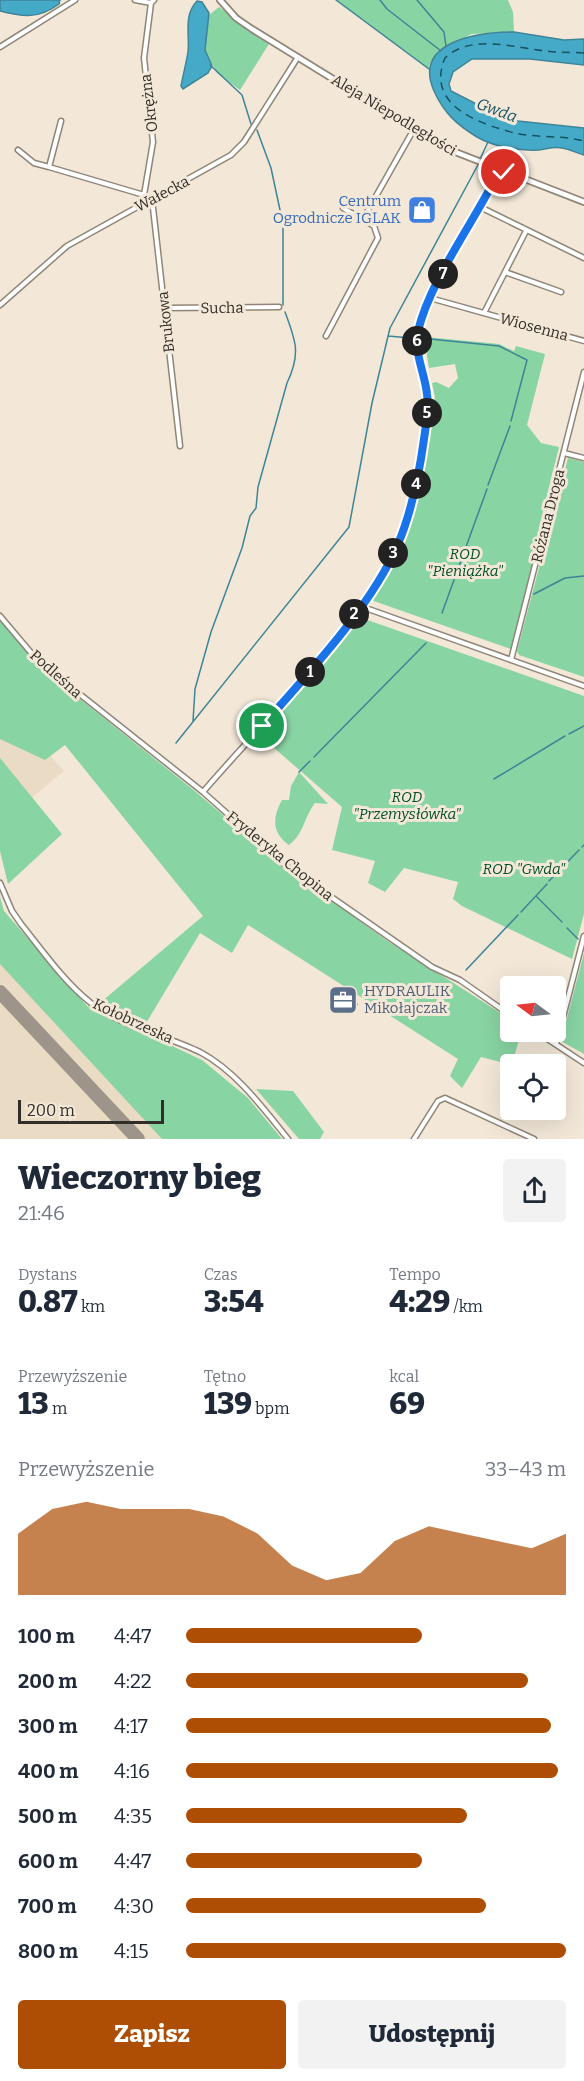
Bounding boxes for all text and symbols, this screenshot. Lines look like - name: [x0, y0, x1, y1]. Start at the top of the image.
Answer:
- street label: Aleja Niepodległości: [328, 70, 460, 160]
- street label: Okrężna: [136, 73, 162, 133]
- water label: Gwda: [474, 94, 520, 126]
- pin: [478, 146, 529, 197]
- icon: check: [487, 155, 520, 188]
- street label: Wałecka: [132, 172, 192, 216]
- place label: Centrum Ogrodnicze IGLAK: [273, 192, 402, 227]
- shop icon: Centrum Ogrodnicze IGLAK: [406, 194, 438, 226]
- pin: 7: [428, 259, 458, 289]
- text: 7: [439, 264, 447, 283]
- street label: Brukowa: [154, 290, 178, 354]
- street label: Sucha: [200, 299, 244, 317]
- street label: Wiosenna: [498, 309, 570, 345]
- pin: 6: [402, 326, 432, 356]
- text: 6: [412, 331, 422, 350]
- pin: 5: [412, 398, 442, 428]
- text: 5: [423, 403, 431, 422]
- street label: Różana Droga: [528, 467, 568, 565]
- pin: 4: [401, 469, 431, 499]
- text: 4: [411, 474, 421, 493]
- pin: 3: [378, 538, 408, 568]
- text: 3: [388, 543, 398, 562]
- park label: ROD "Pieniążka": [427, 545, 503, 580]
- pin: 2: [339, 599, 369, 629]
- text: 2: [349, 604, 359, 623]
- street label: Podleśna: [26, 646, 86, 702]
- pin: 1: [295, 657, 325, 687]
- text: 1: [307, 662, 313, 681]
- pin: [236, 700, 287, 751]
- icon: arrive: [245, 709, 278, 742]
- park label: ROD "Przemysłówka": [353, 788, 461, 823]
- street label: Fryderyka Chopina: [223, 807, 337, 905]
- park label: ROD "Gwda": [483, 860, 566, 878]
- north arrow: [500, 976, 566, 1042]
- map controls: [500, 976, 566, 1120]
- place label: HYDRAULIK Mikołajczak: [364, 982, 451, 1017]
- office icon: HYDRAULIK Mikołajczak: [327, 984, 359, 1016]
- street label: Kołobrzeska: [90, 995, 176, 1047]
- button: locate: [500, 1054, 566, 1120]
- scale bar: [18, 1097, 164, 1124]
- text: 200 m: [27, 1101, 75, 1120]
- text: Wieczorny bieg: [18, 1158, 261, 1198]
- button: share: [503, 1159, 566, 1222]
- text: 21:46: [18, 1201, 65, 1225]
- text: Dystans: [18, 1265, 77, 1284]
- text: Czas: [204, 1265, 238, 1284]
- text: Tempo: [389, 1265, 441, 1284]
- text: 0.87: [18, 1284, 78, 1320]
- text: 3:54: [204, 1284, 264, 1320]
- text: 4:29: [389, 1284, 450, 1320]
- text: km: [78, 1297, 105, 1316]
- text: /km: [450, 1297, 483, 1316]
- text: Przewyższenie: [18, 1367, 127, 1386]
- text: Tętno: [204, 1367, 246, 1386]
- text: kcal: [389, 1367, 419, 1386]
- text: 13: [18, 1386, 49, 1422]
- text: 139: [204, 1386, 252, 1422]
- text: 69: [389, 1386, 425, 1422]
- text: m: [49, 1399, 67, 1418]
- text: bpm: [252, 1399, 289, 1418]
- text: Przewyższenie: [18, 1457, 155, 1481]
- text: 33–43 m: [485, 1457, 566, 1481]
- text: 100 m: [18, 1624, 75, 1648]
- text: 4:47: [114, 1624, 151, 1648]
- text: 200 m: [18, 1669, 77, 1693]
- text: 4:22: [114, 1669, 152, 1693]
- text: 300 m: [18, 1714, 78, 1738]
- text: 4:17: [114, 1714, 148, 1738]
- text: 400 m: [18, 1759, 78, 1783]
- text: 4:16: [114, 1759, 150, 1783]
- text: 500 m: [18, 1804, 77, 1828]
- text: 4:35: [114, 1804, 152, 1828]
- text: 600 m: [18, 1849, 78, 1873]
- text: 4:47: [114, 1849, 151, 1873]
- text: 700 m: [18, 1894, 77, 1918]
- text: 4:30: [114, 1894, 154, 1918]
- text: 800 m: [18, 1939, 78, 1963]
- text: 4:15: [114, 1939, 149, 1963]
- button: Zapisz: [18, 2000, 286, 2069]
- button: Udostępnij: [298, 2000, 566, 2069]

